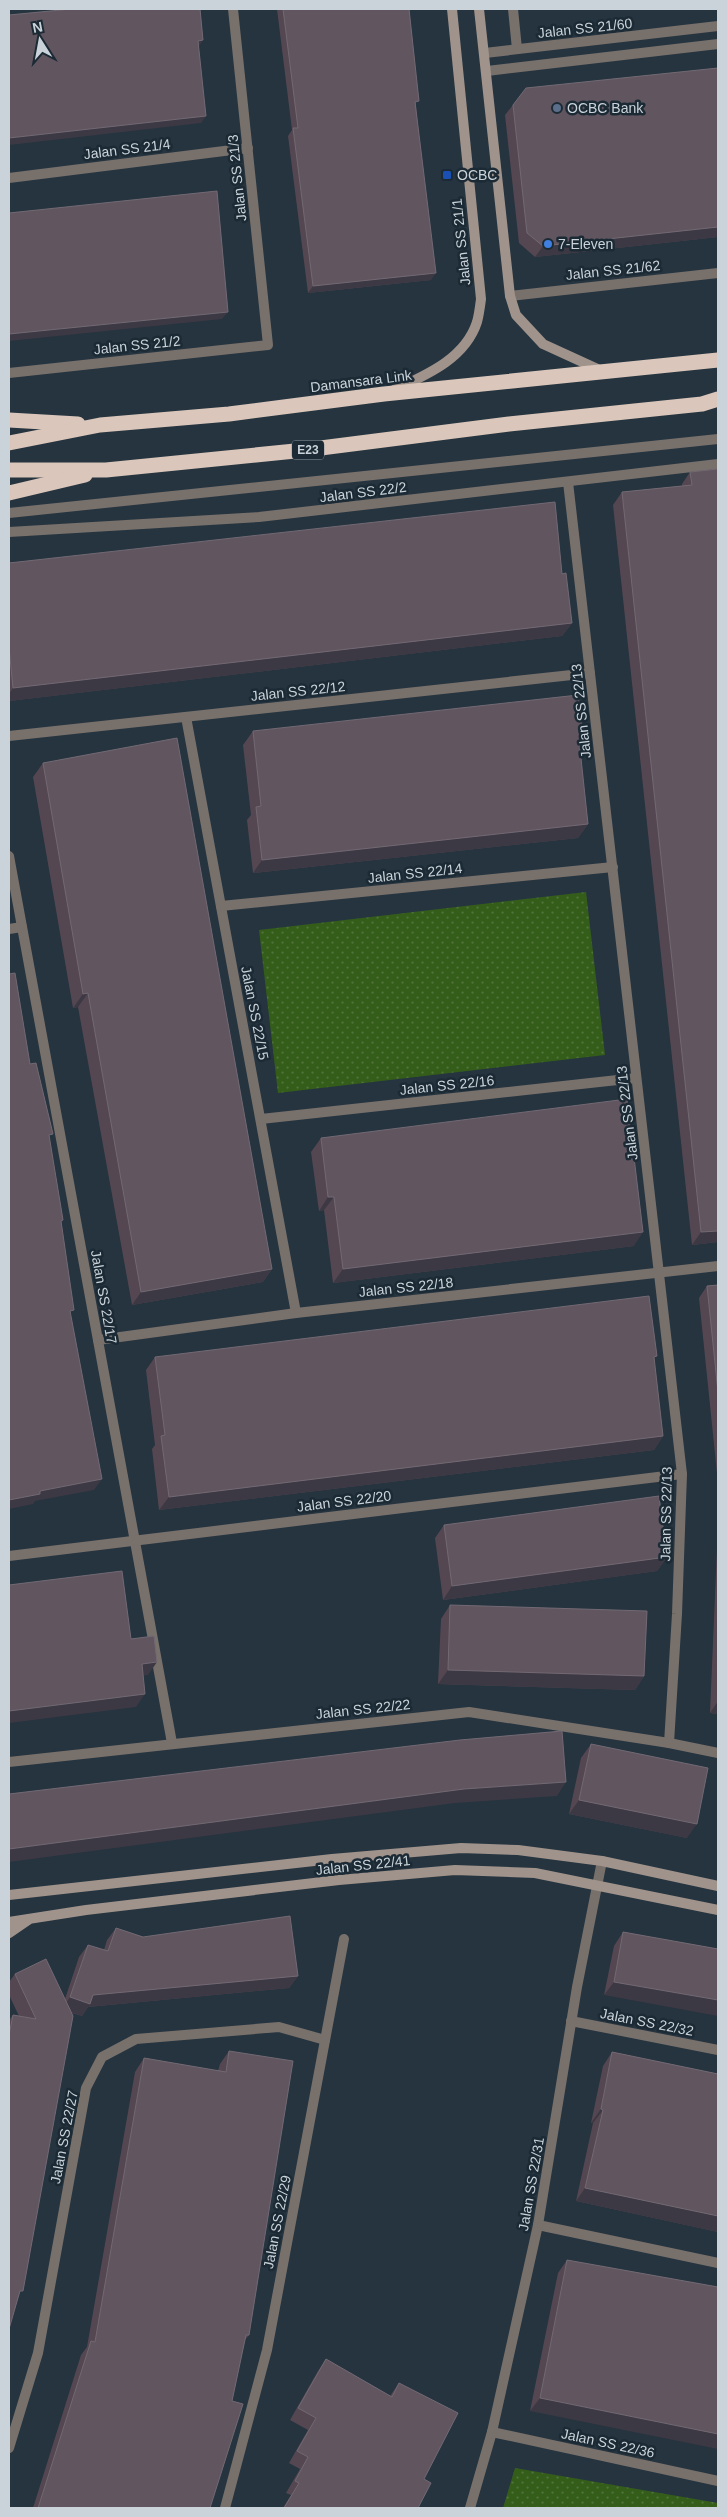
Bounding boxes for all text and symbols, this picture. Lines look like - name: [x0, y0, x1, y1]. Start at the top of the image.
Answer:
- north arrow: [15, 15, 65, 65]
- street label: Jalan SS 21/60: [537, 15, 633, 41]
- text: N: [31, 18, 44, 36]
- place label: OCBC Bank: [567, 100, 644, 116]
- marker: OCBC Bank: [551, 102, 563, 114]
- street label: Jalan SS 21/3: [224, 134, 250, 222]
- street label: Jalan SS 21/4: [83, 136, 171, 162]
- place label: OCBC: [457, 167, 497, 183]
- marker: OCBC: [441, 169, 453, 181]
- street label: Jalan SS 21/1: [448, 198, 474, 286]
- place label: 7-Eleven: [558, 236, 613, 252]
- marker: 7-Eleven: [542, 238, 554, 250]
- street label: Jalan SS 21/62: [565, 257, 661, 283]
- street label: Jalan SS 21/2: [93, 332, 181, 358]
- street label: Damansara Link: [309, 367, 414, 395]
- road number: E23: [292, 440, 324, 460]
- street label: Jalan SS 22/2: [319, 479, 407, 505]
- street label: Jalan SS 22/13: [568, 663, 594, 759]
- street label: Jalan SS 22/12: [250, 678, 346, 704]
- street label: Jalan SS 22/14: [367, 860, 463, 886]
- street label: Jalan SS 22/15: [238, 965, 272, 1061]
- street label: Jalan SS 22/13: [613, 1065, 641, 1161]
- street label: Jalan SS 22/16: [399, 1072, 495, 1098]
- street label: Jalan SS 22/17: [88, 1249, 120, 1345]
- street label: Jalan SS 22/18: [358, 1274, 454, 1300]
- street label: Jalan SS 22/13: [657, 1466, 675, 1562]
- street label: Jalan SS 22/20: [296, 1487, 392, 1515]
- street label: Jalan SS 22/22: [315, 1696, 411, 1722]
- street label: Jalan SS 22/41: [315, 1852, 411, 1878]
- street label: Jalan SS 22/32: [599, 2005, 695, 2039]
- street label: Jalan SS 22/27: [47, 2089, 81, 2185]
- street label: Jalan SS 22/31: [515, 2136, 547, 2232]
- street label: Jalan SS 22/29: [260, 2174, 294, 2270]
- street label: Jalan SS 22/36: [560, 2425, 656, 2461]

